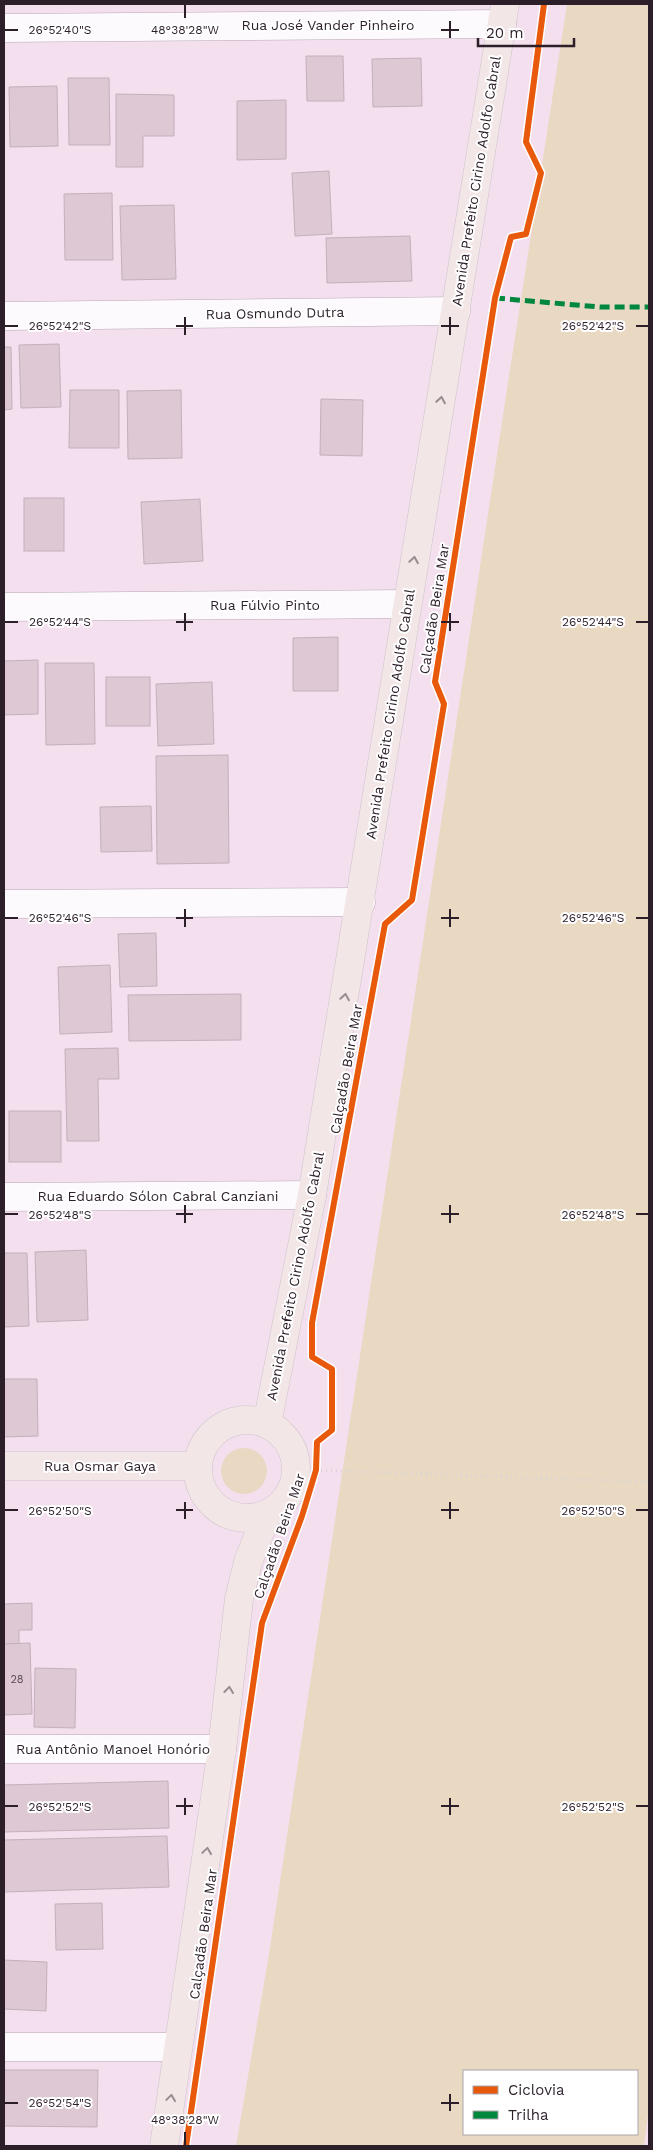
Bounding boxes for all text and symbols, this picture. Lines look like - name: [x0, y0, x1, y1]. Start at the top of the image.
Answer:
- scale bar: [478, 15, 574, 47]
- street label: Rua José Vander Pinheiro: [242, 17, 414, 33]
- text: 26°52'40"S: [29, 23, 91, 37]
- text: 48°38'28"W: [151, 23, 220, 37]
- text: 20 m: [486, 24, 524, 42]
- street label: Avenida Prefeito Cirino Adolfo Cabral: [448, 54, 504, 307]
- street label: Rua Osmundo Dutra: [206, 304, 345, 322]
- text: 26°52'42"S: [29, 319, 91, 333]
- text: 26°52'42"S: [562, 319, 624, 333]
- one-way arrow: [435, 395, 446, 403]
- street label: Calçadão Beira Mar: [416, 542, 452, 675]
- one-way arrow: [409, 556, 419, 564]
- street label: Avenida Prefeito Cirino Adolfo Cabral: [362, 587, 418, 840]
- street label: Rua Fúlvio Pinto: [210, 597, 320, 613]
- text: 26°52'44"S: [29, 615, 91, 629]
- text: 26°52'44"S: [562, 615, 624, 629]
- text: 26°52'46"S: [29, 911, 91, 925]
- text: 26°52'46"S: [562, 911, 624, 925]
- one-way arrow: [339, 993, 349, 1001]
- street label: Calçadão Beira Mar: [327, 1002, 365, 1135]
- street label: Avenida Prefeito Cirino Adolfo Cabral: [263, 1150, 327, 1402]
- street label: Rua Eduardo Sólon Cabral Canziani: [37, 1188, 279, 1204]
- text: 26°52'48"S: [29, 1208, 91, 1222]
- text: 26°52'48"S: [562, 1208, 624, 1222]
- street label: Rua Osmar Gaya: [44, 1458, 156, 1474]
- street label: Calçadão Beira Mar: [250, 1471, 308, 1601]
- text: 26°52'50"S: [28, 1504, 92, 1518]
- text: 26°52'50"S: [561, 1504, 625, 1518]
- house number: 28: [10, 1673, 24, 1686]
- one-way arrow: [223, 1685, 234, 1693]
- street label: Rua Antônio Manoel Honório: [16, 1741, 210, 1757]
- text: 26°52'52"S: [28, 1800, 92, 1814]
- text: 26°52'52"S: [561, 1800, 625, 1814]
- one-way arrow: [201, 1846, 212, 1854]
- street label: Calçadão Beira Mar: [186, 1867, 220, 2000]
- legend: [463, 2070, 638, 2135]
- text: Ciclovia: [508, 2081, 565, 2099]
- one-way arrow: [165, 2094, 176, 2102]
- text: 26°52'54"S: [29, 2096, 91, 2110]
- text: Trilha: [508, 2106, 549, 2124]
- text: 48°38'28"W: [151, 2113, 220, 2127]

